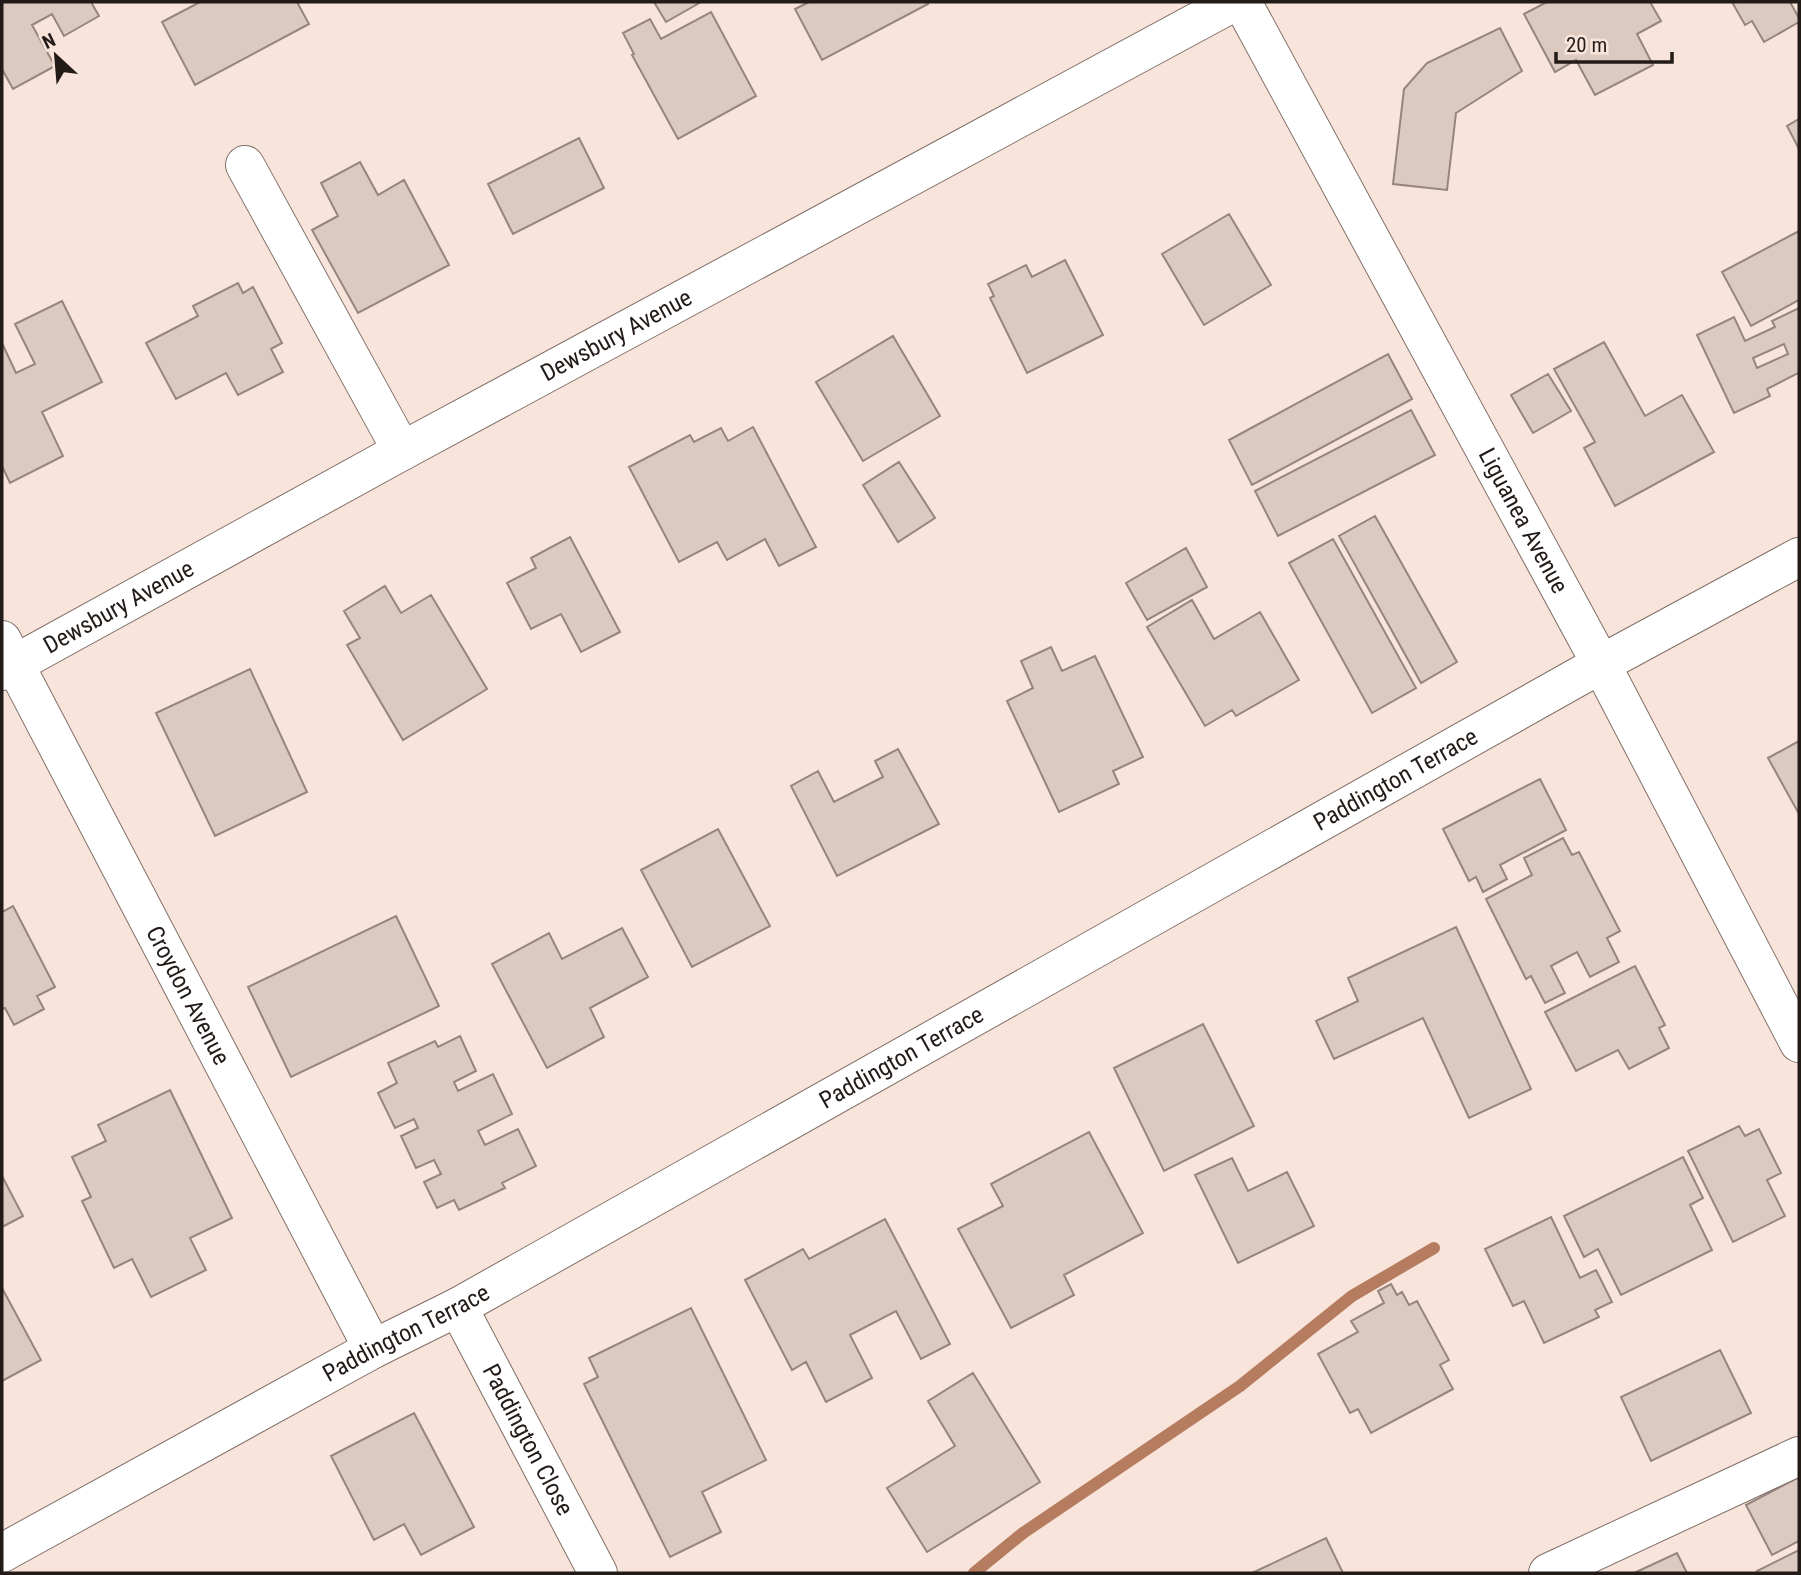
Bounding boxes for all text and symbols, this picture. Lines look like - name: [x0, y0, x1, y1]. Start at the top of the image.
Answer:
- north arrow: [21, 21, 91, 91]
- scale bar: [1556, 21, 1672, 65]
- text: N: [38, 28, 59, 54]
- text: 20 m: [1566, 33, 1607, 57]
- street label: Dewsbury Avenue: [536, 283, 696, 387]
- street label: Liguanea Avenue: [1473, 443, 1574, 598]
- street label: Dewsbury Avenue: [39, 554, 199, 659]
- street label: Paddington Terrace: [1309, 722, 1483, 837]
- street label: Croydon Avenue: [140, 921, 236, 1069]
- street label: Paddington Terrace: [815, 1000, 988, 1115]
- street label: Paddington Terrace: [318, 1278, 494, 1388]
- street label: Paddington Close: [477, 1359, 579, 1520]

